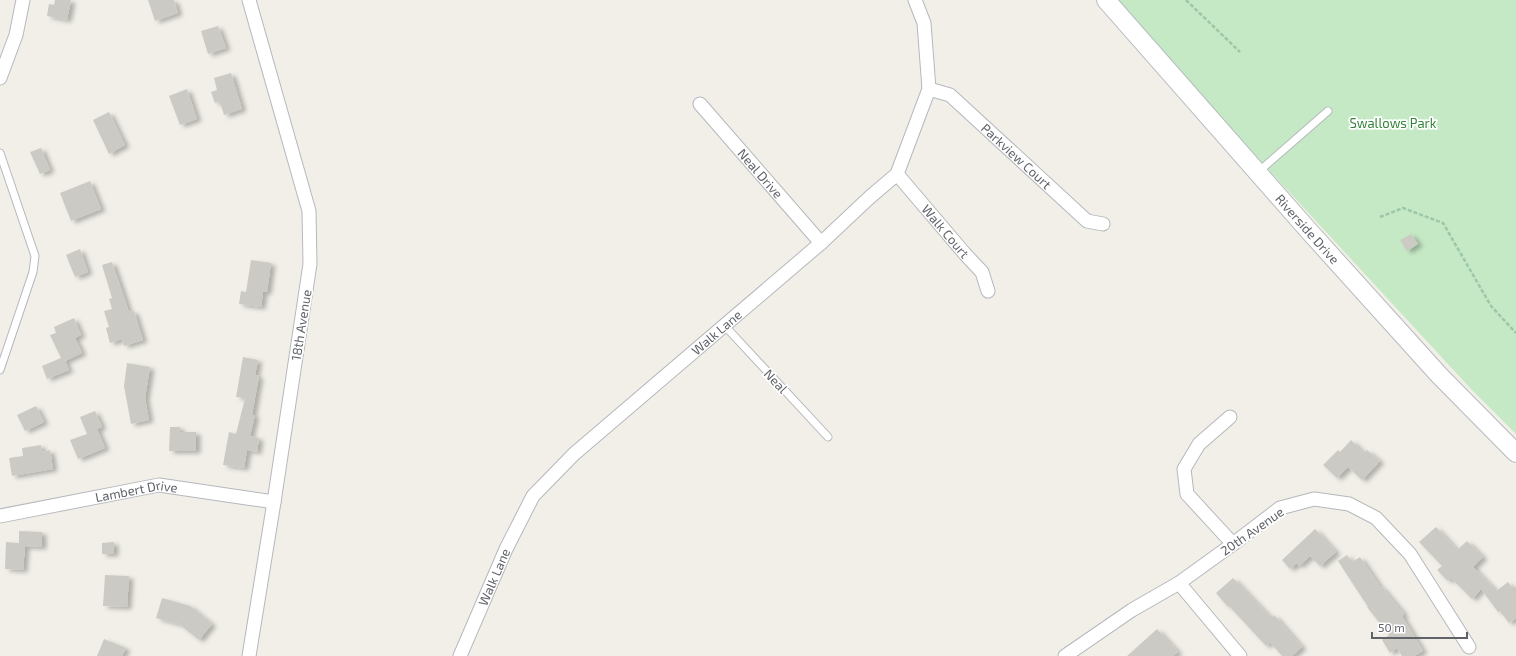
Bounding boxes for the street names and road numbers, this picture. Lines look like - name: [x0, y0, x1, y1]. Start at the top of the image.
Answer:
- street label: Parkview Court: [978, 120, 1055, 192]
- street label: Neal Drive: [734, 145, 786, 202]
- street label: Riverside Drive: [1272, 191, 1343, 267]
- street label: Walk Court: [918, 201, 973, 261]
- street label: 18th Avenue: [287, 288, 315, 362]
- street label: Walk Lane: [688, 306, 745, 358]
- street label: Neal: [761, 366, 791, 396]
- street label: Lambert Drive: [94, 477, 179, 505]
- street label: 20th Avenue: [1217, 503, 1287, 559]
- street label: Walk Lane: [475, 546, 513, 608]

